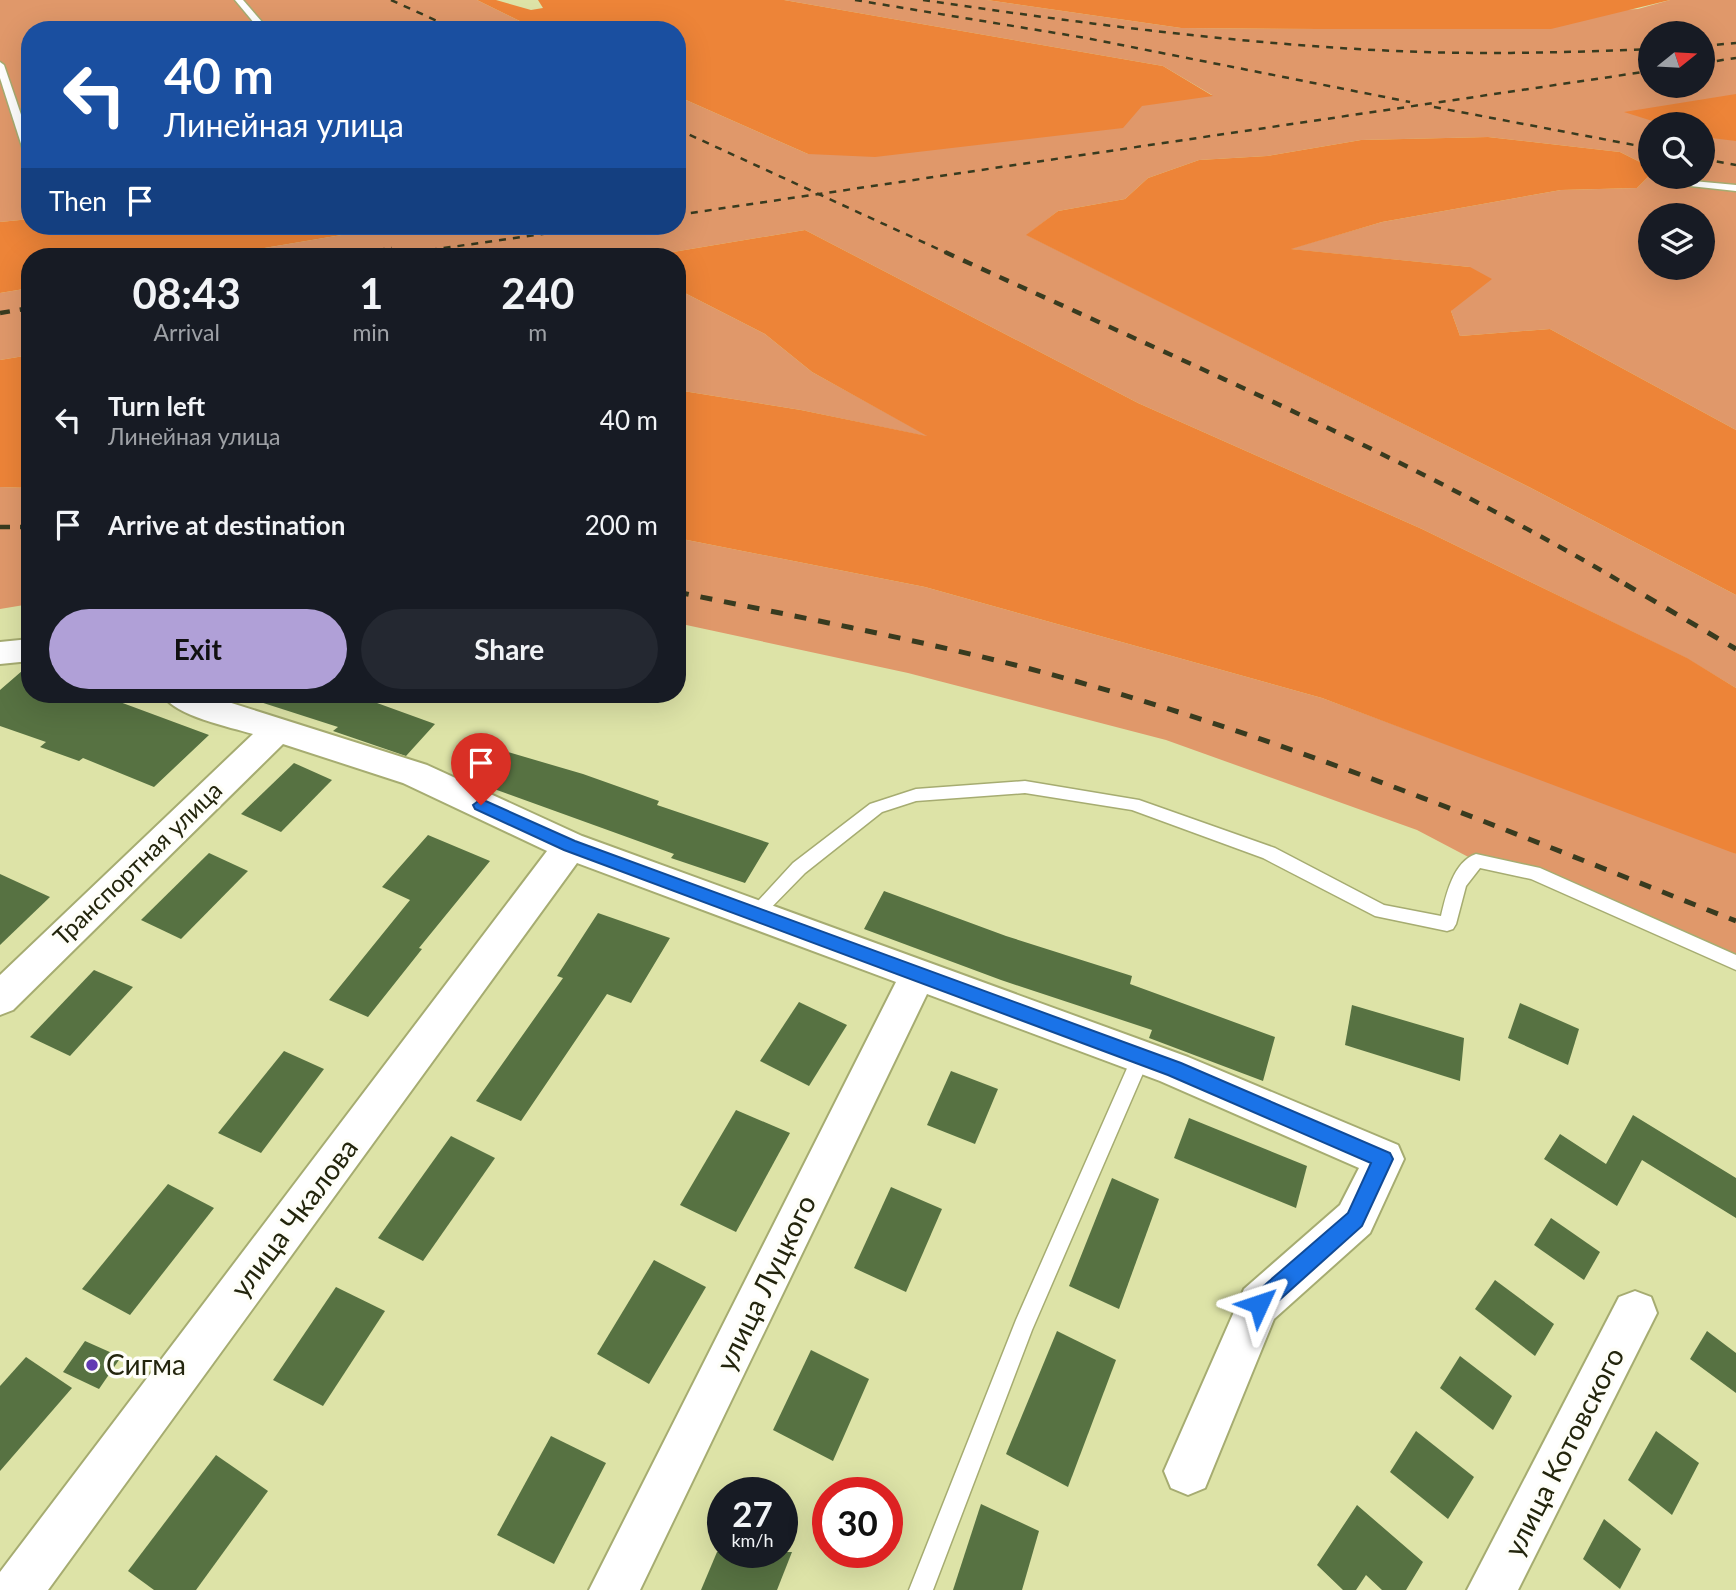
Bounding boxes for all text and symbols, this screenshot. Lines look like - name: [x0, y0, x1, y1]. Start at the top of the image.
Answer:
- north arrow: [1638, 21, 1715, 98]
- map controls: [1638, 21, 1715, 280]
- text: 40 m: [164, 46, 274, 104]
- icon: left: [49, 49, 140, 140]
- text: Линейная улица: [164, 105, 404, 144]
- button: search: [1638, 112, 1715, 189]
- icon: arrive: [121, 182, 159, 220]
- text: Then: [49, 185, 107, 217]
- button: layers: [1638, 203, 1715, 280]
- text: 08:43: [133, 268, 241, 318]
- text: 1: [359, 268, 383, 318]
- text: 240: [501, 268, 574, 318]
- text: Arrival: [154, 318, 220, 346]
- text: min: [352, 318, 390, 346]
- text: m: [528, 318, 547, 346]
- text: Turn left: [108, 390, 205, 422]
- icon: left: [49, 401, 87, 439]
- text: 40 m: [600, 404, 658, 436]
- text: Линейная улица: [108, 422, 281, 450]
- icon: arrive: [49, 506, 87, 544]
- text: Arrive at destination: [108, 509, 345, 541]
- text: 200 m: [585, 509, 658, 541]
- button: Exit: [49, 609, 347, 689]
- button: Share: [361, 609, 658, 689]
- pin: [451, 733, 511, 805]
- icon: arrive: [462, 744, 500, 782]
- street label: Транспортная улица: [47, 775, 227, 951]
- street label: улица Чкалова: [222, 1131, 364, 1304]
- street label: улица Луцкого: [708, 1189, 822, 1376]
- position arrow: [1222, 1267, 1296, 1341]
- street label: улица Котовского: [1496, 1341, 1630, 1562]
- place label: Сигма: [106, 1347, 186, 1381]
- marker: Сигма: [84, 1357, 100, 1373]
- speed limit sign: 30: [812, 1477, 903, 1568]
- text: 27: [732, 1492, 773, 1534]
- text: km/h: [731, 1529, 774, 1551]

